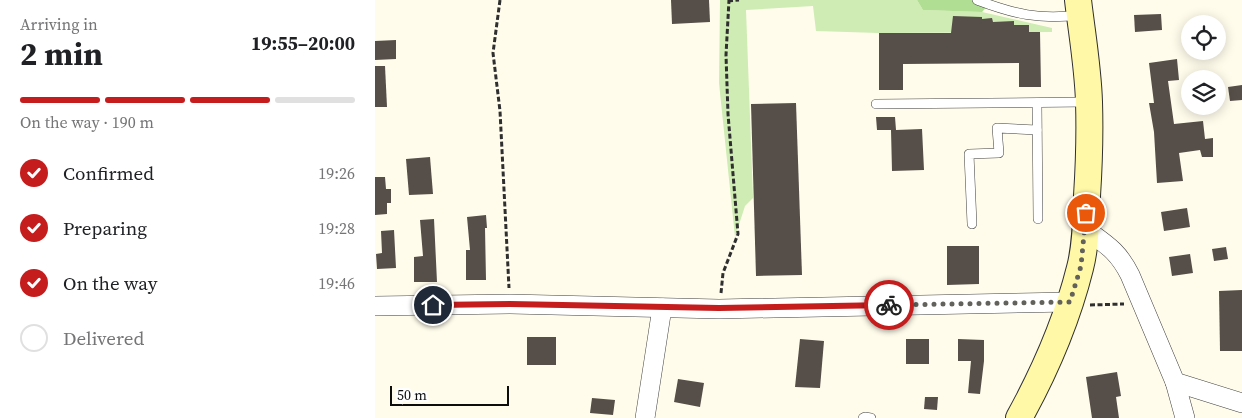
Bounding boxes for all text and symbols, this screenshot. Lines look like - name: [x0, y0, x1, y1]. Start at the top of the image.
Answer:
- text: Arriving in: [20, 13, 98, 35]
- map controls: [1181, 15, 1226, 115]
- button: locate: [1181, 15, 1226, 60]
- text: 19:55–20:00: [251, 30, 355, 56]
- text: 2 min: [20, 32, 103, 76]
- button: layers: [1181, 70, 1226, 115]
- text: On the way · 190 m: [20, 111, 154, 133]
- icon: check: [20, 159, 48, 187]
- text: Confirmed: [63, 160, 154, 186]
- text: 19:26: [318, 162, 355, 184]
- pin: [1065, 192, 1107, 234]
- icon: bag: [1072, 199, 1100, 227]
- icon: check: [20, 214, 48, 242]
- text: Preparing: [63, 215, 147, 241]
- text: 19:28: [318, 217, 355, 239]
- icon: check: [20, 269, 48, 297]
- text: On the way: [63, 270, 158, 296]
- text: 19:46: [318, 272, 355, 294]
- courier: [864, 280, 914, 330]
- pin: [412, 284, 454, 326]
- icon: home: [419, 291, 447, 319]
- icon: bike: [875, 291, 903, 319]
- text: Delivered: [63, 325, 144, 351]
- scale bar: [390, 383, 509, 406]
- text: 50 m: [397, 385, 427, 405]

